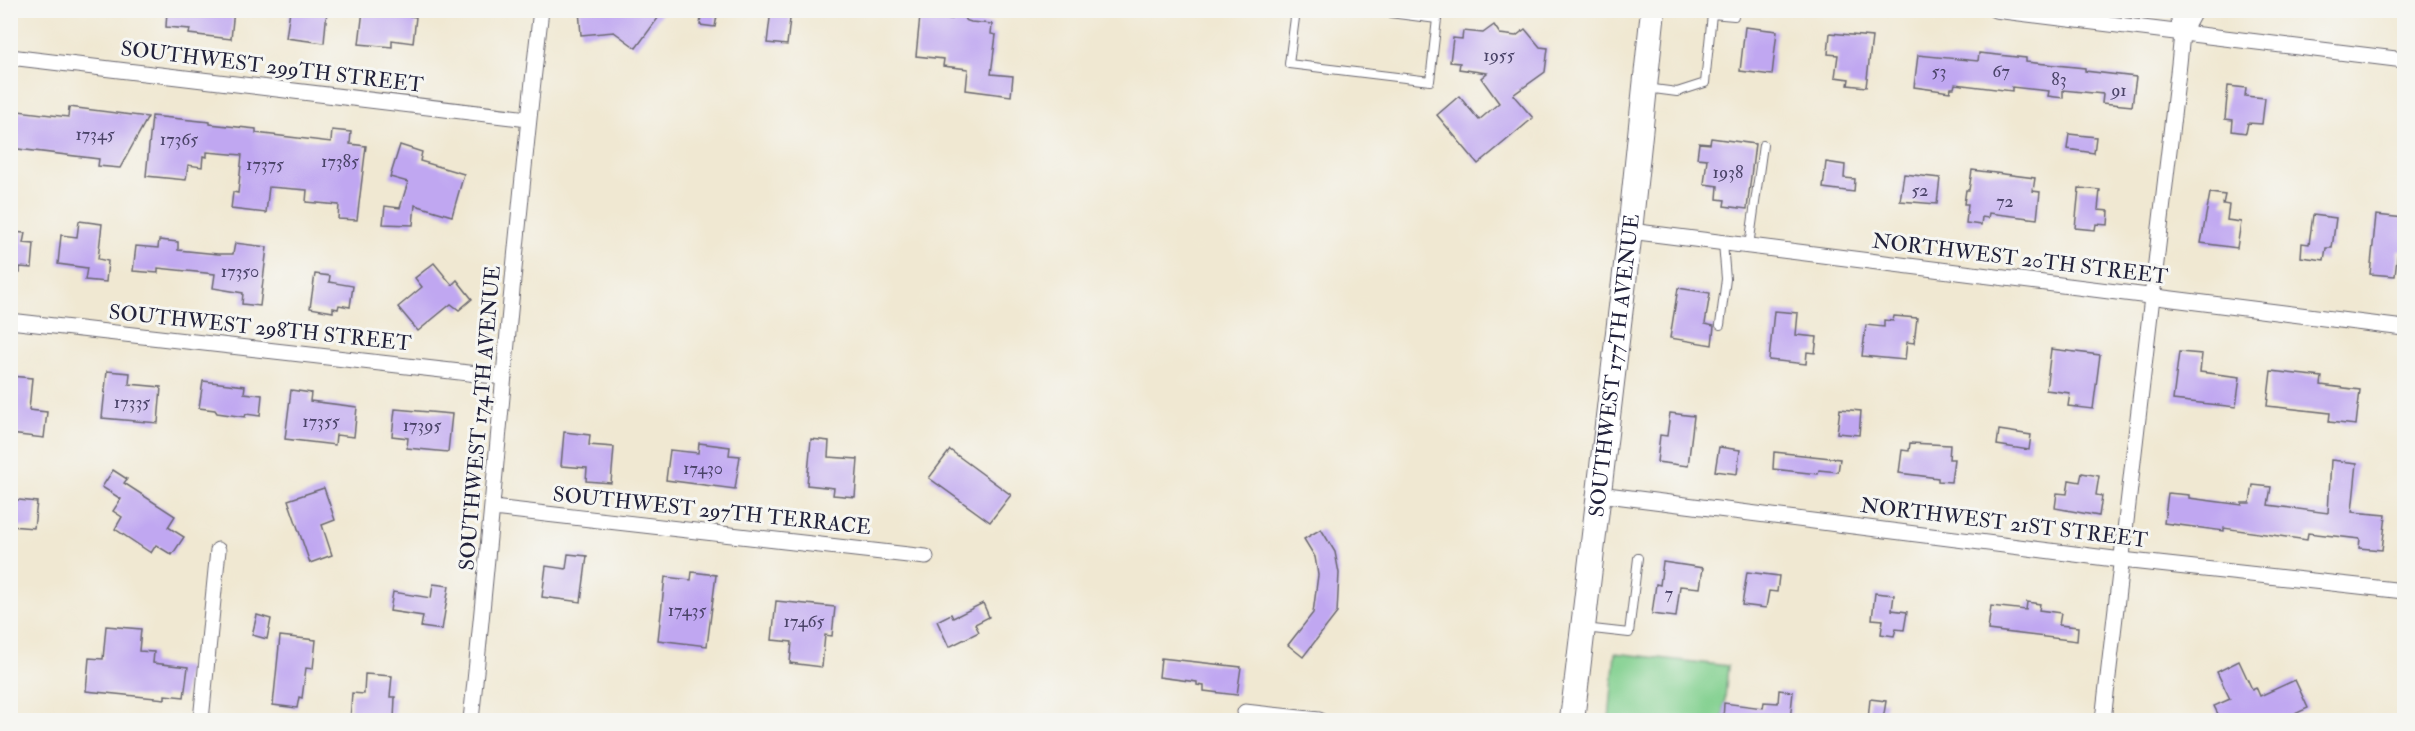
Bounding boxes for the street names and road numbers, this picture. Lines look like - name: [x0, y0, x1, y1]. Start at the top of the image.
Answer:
- street label: SOUTHWEST 299TH STREET: [119, 35, 425, 99]
- street label: SOUTHWEST 177TH AVENUE: [1583, 213, 1645, 518]
- street label: NORTHWEST 20TH STREET: [1871, 227, 2170, 291]
- street label: SOUTHWEST 174TH AVENUE: [453, 264, 507, 572]
- street label: SOUTHWEST 298TH STREET: [107, 299, 413, 357]
- street label: SOUTHWEST 297TH TERRACE: [552, 481, 872, 541]
- street label: NORTHWEST 21ST STREET: [1859, 492, 2149, 554]

